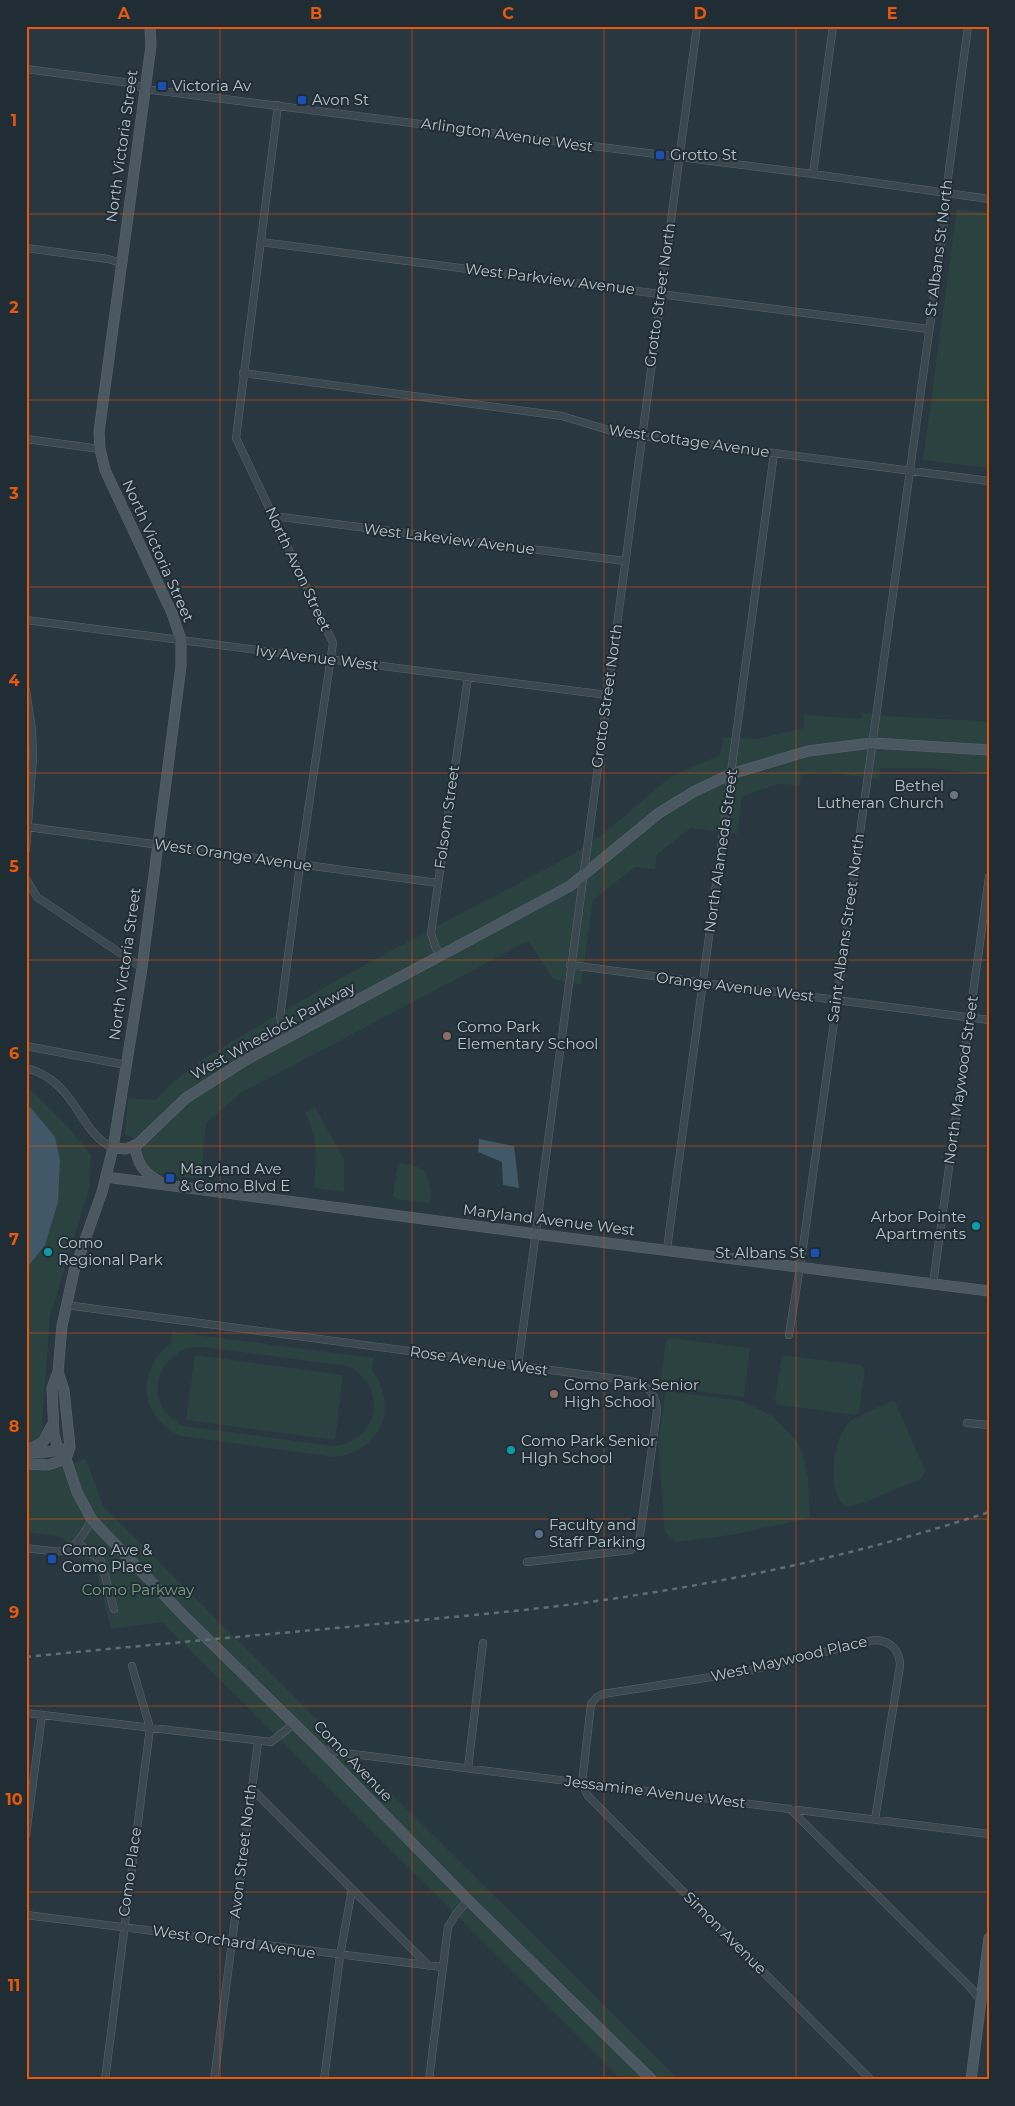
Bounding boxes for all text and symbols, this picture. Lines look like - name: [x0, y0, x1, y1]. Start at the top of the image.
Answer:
- text: A: [117, 4, 131, 23]
- text: B: [310, 4, 322, 23]
- text: C: [502, 4, 514, 23]
- text: D: [693, 4, 707, 23]
- text: E: [887, 4, 897, 23]
- street label: North Victoria Street: [101, 68, 142, 224]
- place label: Victoria Av: [172, 76, 252, 95]
- marker: Victoria Av: [156, 80, 168, 92]
- place label: Avon St: [312, 90, 369, 109]
- marker: Avon St: [296, 94, 308, 106]
- text: 1: [11, 111, 17, 130]
- street label: Arlington Avenue West: [420, 113, 594, 156]
- place label: Grotto St: [670, 145, 737, 164]
- marker: Grotto St: [654, 149, 666, 161]
- street label: St Albans St North: [921, 178, 956, 317]
- street label: Grotto Street North: [640, 222, 679, 368]
- street label: West Parkview Avenue: [464, 259, 636, 298]
- text: 2: [9, 298, 19, 317]
- street label: West Cottage Avenue: [607, 420, 771, 461]
- street label: North Victoria Street: [118, 477, 198, 625]
- text: 3: [8, 484, 19, 503]
- street label: North Avon Street: [261, 504, 336, 634]
- street label: West Lakeview Avenue: [362, 519, 536, 558]
- street label: Grotto Street North: [587, 623, 626, 769]
- street label: Ivy Avenue West: [255, 641, 380, 674]
- text: 4: [8, 671, 20, 690]
- street label: Folsom Street: [430, 764, 463, 870]
- street label: North Alameda Street: [700, 768, 741, 934]
- place label: Bethel Lutheran Church: [816, 776, 944, 812]
- marker: Bethel Lutheran Church: [948, 789, 960, 801]
- street label: Saint Albans Street North: [823, 832, 868, 1024]
- street label: West Orange Avenue: [153, 834, 313, 875]
- text: 5: [9, 857, 19, 876]
- street label: North Victoria Street: [104, 886, 145, 1042]
- street label: Orange Avenue West: [655, 967, 815, 1006]
- street label: West Wheelock Parkway: [187, 977, 359, 1084]
- street label: North Maywood Street: [939, 994, 982, 1166]
- place label: Como Park Elementary School: [457, 1017, 598, 1053]
- marker: Como Park Elementary School: [441, 1030, 453, 1042]
- text: 6: [9, 1044, 19, 1063]
- place label: Maryland Ave & Como Blvd E: [180, 1159, 290, 1195]
- marker: Maryland Ave & Como Blvd E: [164, 1172, 176, 1184]
- street label: Maryland Avenue West: [462, 1200, 636, 1239]
- place label: Arbor Pointe Apartments: [871, 1207, 966, 1243]
- marker: Arbor Pointe Apartments: [970, 1220, 982, 1232]
- text: 7: [9, 1230, 19, 1249]
- place label: Como Regional Park: [58, 1233, 163, 1269]
- place label: St Albans St: [715, 1243, 805, 1262]
- marker: Como Regional Park: [42, 1246, 54, 1258]
- marker: St Albans St: [809, 1247, 821, 1259]
- street label: Rose Avenue West: [409, 1341, 549, 1380]
- place label: Como Park Senior High School: [564, 1375, 699, 1411]
- marker: Como Park Senior High School: [548, 1388, 560, 1400]
- text: 8: [9, 1417, 19, 1436]
- place label: Como Park Senior HIgh School: [521, 1431, 656, 1467]
- marker: Como Park Senior HIgh School: [505, 1444, 517, 1456]
- place label: Faculty and Staff Parking: [549, 1515, 646, 1551]
- marker: Faculty and Staff Parking: [533, 1528, 545, 1540]
- place label: Como Ave & Como Place: [62, 1540, 152, 1576]
- marker: Como Ave & Como Place: [46, 1553, 58, 1565]
- park label: Como Parkway: [82, 1580, 195, 1599]
- text: 9: [9, 1603, 19, 1622]
- street label: West Maywood Place: [709, 1631, 869, 1686]
- street label: Como Avenue: [310, 1716, 397, 1805]
- street label: Jessamine Avenue West: [563, 1771, 747, 1812]
- street label: Avon Street North: [225, 1783, 260, 1919]
- text: 10: [5, 1790, 23, 1809]
- street label: Como Place: [114, 1826, 145, 1918]
- street label: Simon Avenue: [680, 1887, 771, 1978]
- street label: West Orchard Avenue: [151, 1921, 317, 1962]
- text: 11: [8, 1976, 20, 1995]

